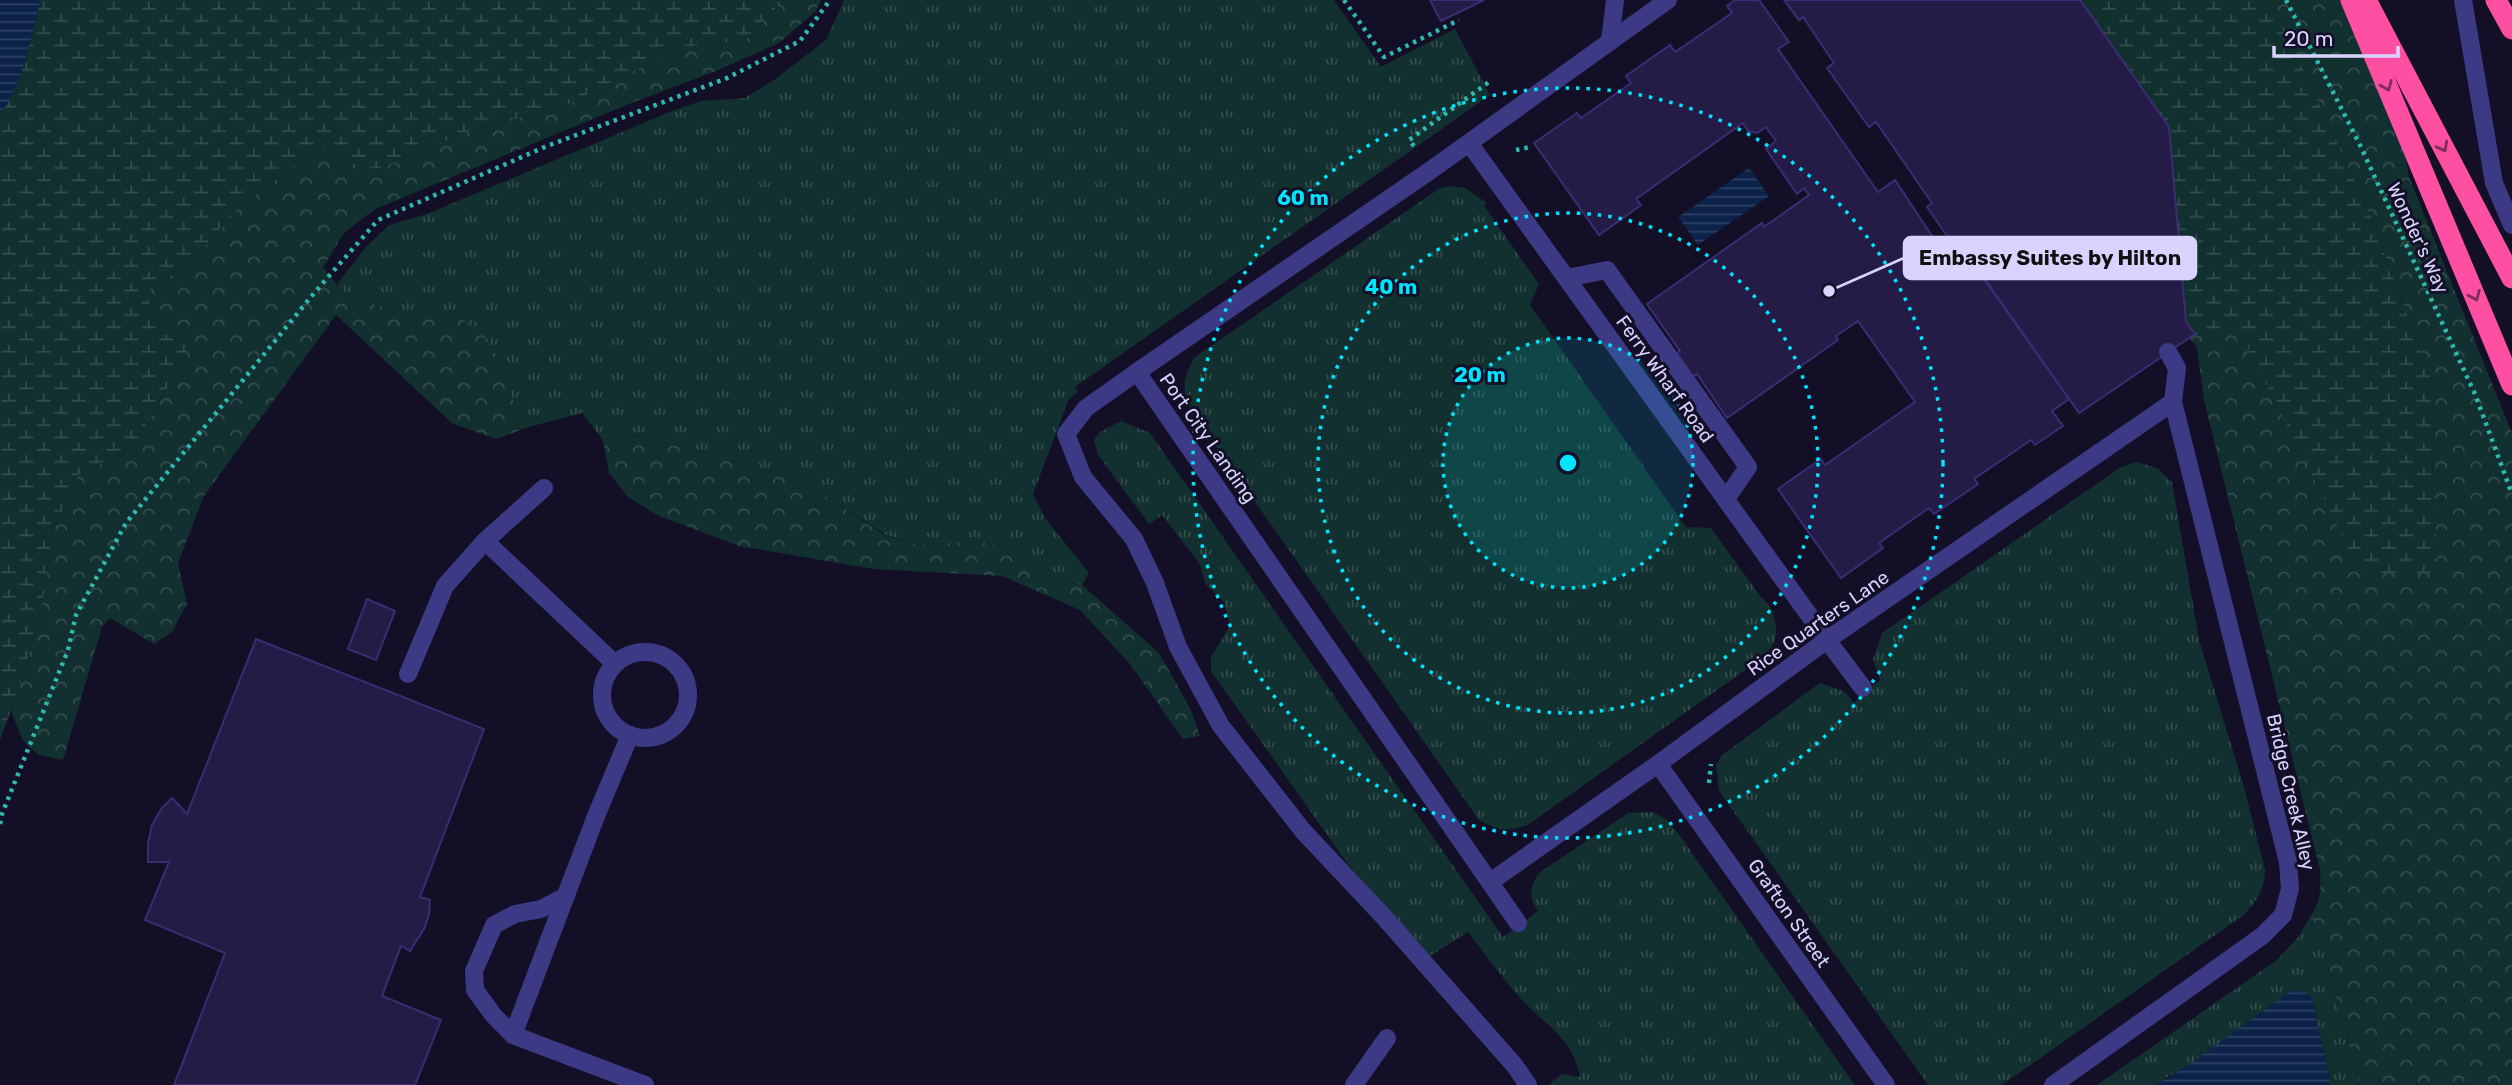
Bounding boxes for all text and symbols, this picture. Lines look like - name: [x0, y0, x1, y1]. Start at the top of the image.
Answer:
- scale bar: [2274, 14, 2398, 58]
- text: 20 m: [2284, 26, 2333, 51]
- one-way arrow: [2379, 78, 2393, 91]
- one-way arrow: [2435, 140, 2448, 152]
- street label: Wonder's Way: [2382, 179, 2454, 297]
- text: 60 m: [1277, 185, 1329, 210]
- callout: Embassy Suites by Hilton: [1904, 237, 2196, 279]
- text: Embassy Suites by Hilton: [1919, 245, 2181, 270]
- text: 40 m: [1365, 274, 1417, 299]
- one-way arrow: [2466, 289, 2480, 301]
- street label: Ferry Wharf Road: [1611, 311, 1719, 447]
- text: 20 m: [1454, 362, 1506, 387]
- street label: Port City Landing: [1155, 369, 1261, 507]
- centre of rings: [1556, 451, 1580, 475]
- street label: Rice Quarters Lane: [1743, 565, 1893, 681]
- street label: Bridge Creek Alley: [2262, 712, 2320, 872]
- street label: Grafton Street: [1743, 854, 1835, 972]

